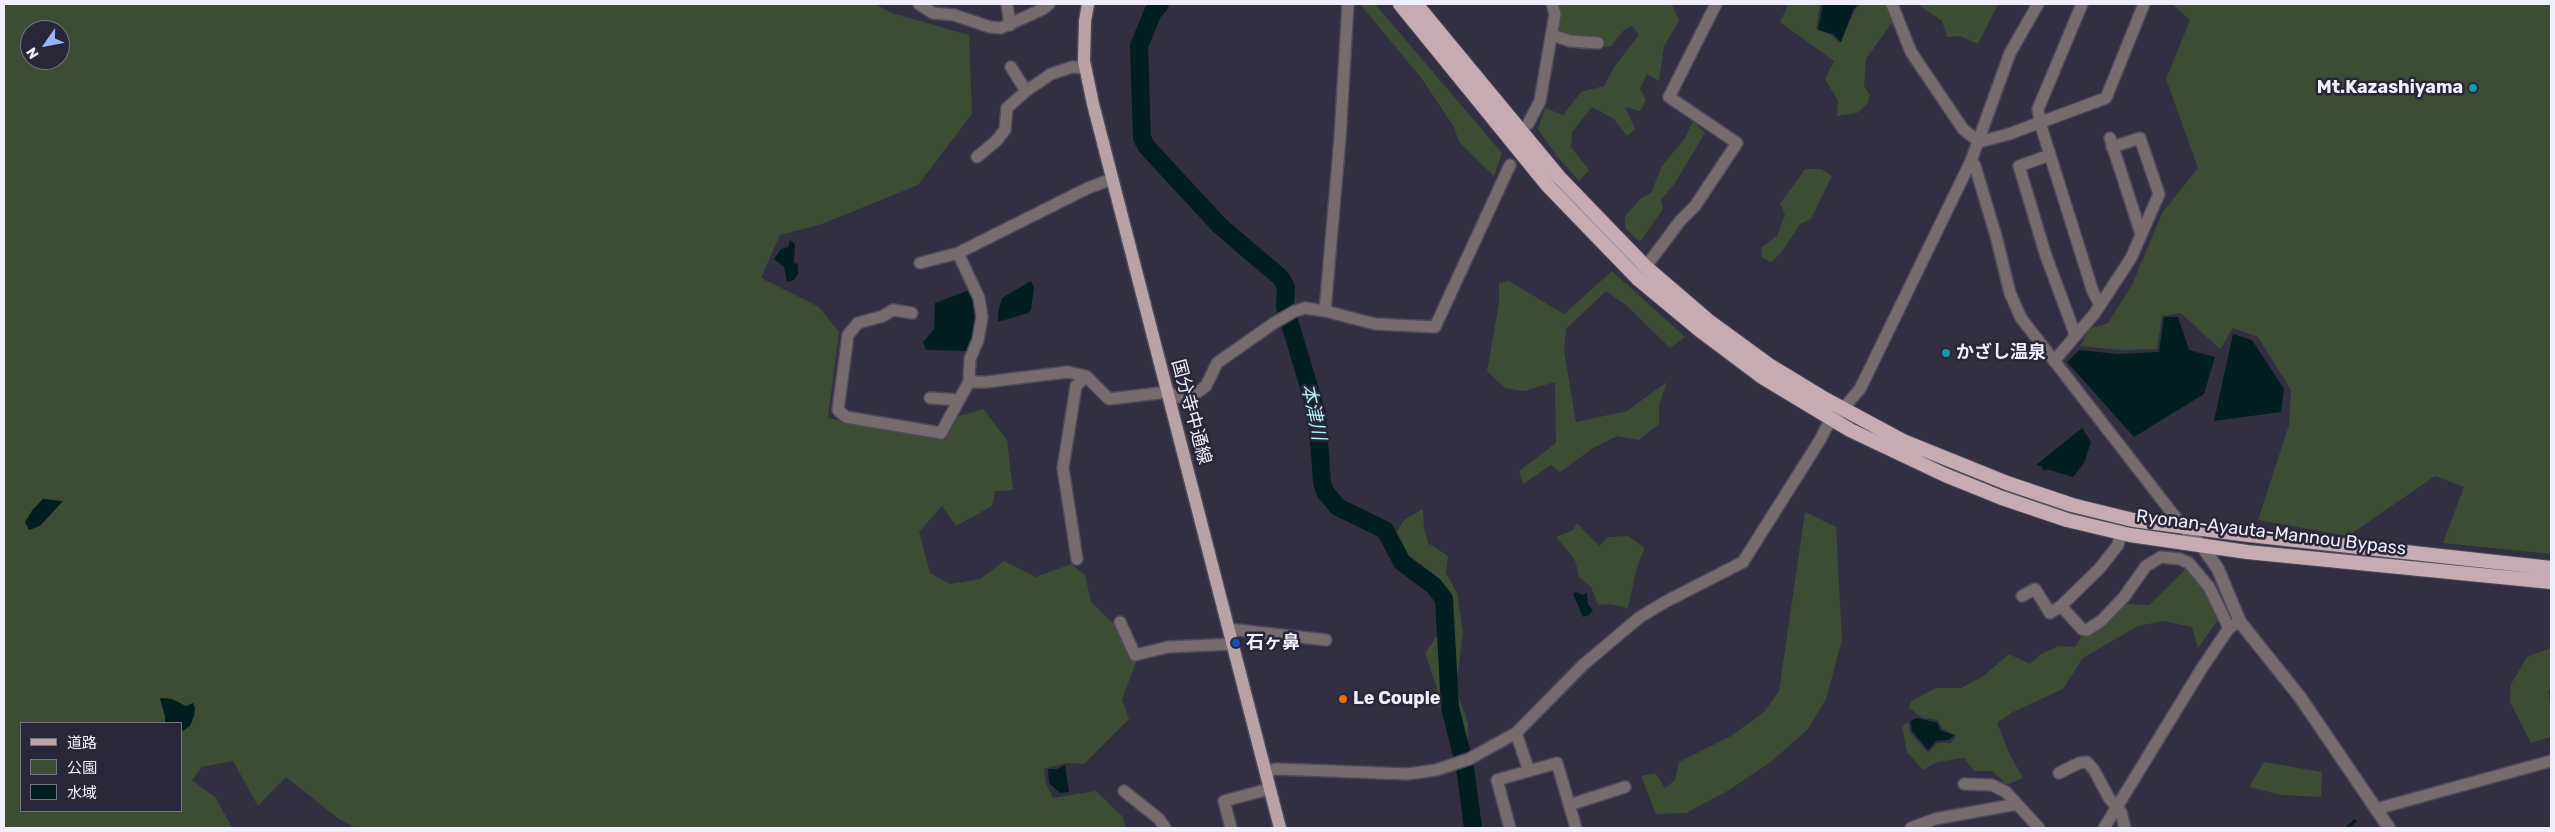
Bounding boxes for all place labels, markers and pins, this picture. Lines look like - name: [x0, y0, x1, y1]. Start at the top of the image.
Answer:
- place label: Mt.Kazashiyama: [2317, 77, 2463, 99]
- marker: Mt.Kazashiyama: [2467, 82, 2479, 94]
- place label: かざし温泉: [1956, 342, 2046, 364]
- marker: かざし温泉: [1940, 347, 1952, 359]
- place label: 石ヶ鼻: [1246, 632, 1300, 654]
- marker: 石ヶ鼻: [1230, 637, 1242, 649]
- place label: Le Couple: [1353, 688, 1441, 710]
- marker: Le Couple: [1337, 693, 1349, 705]

